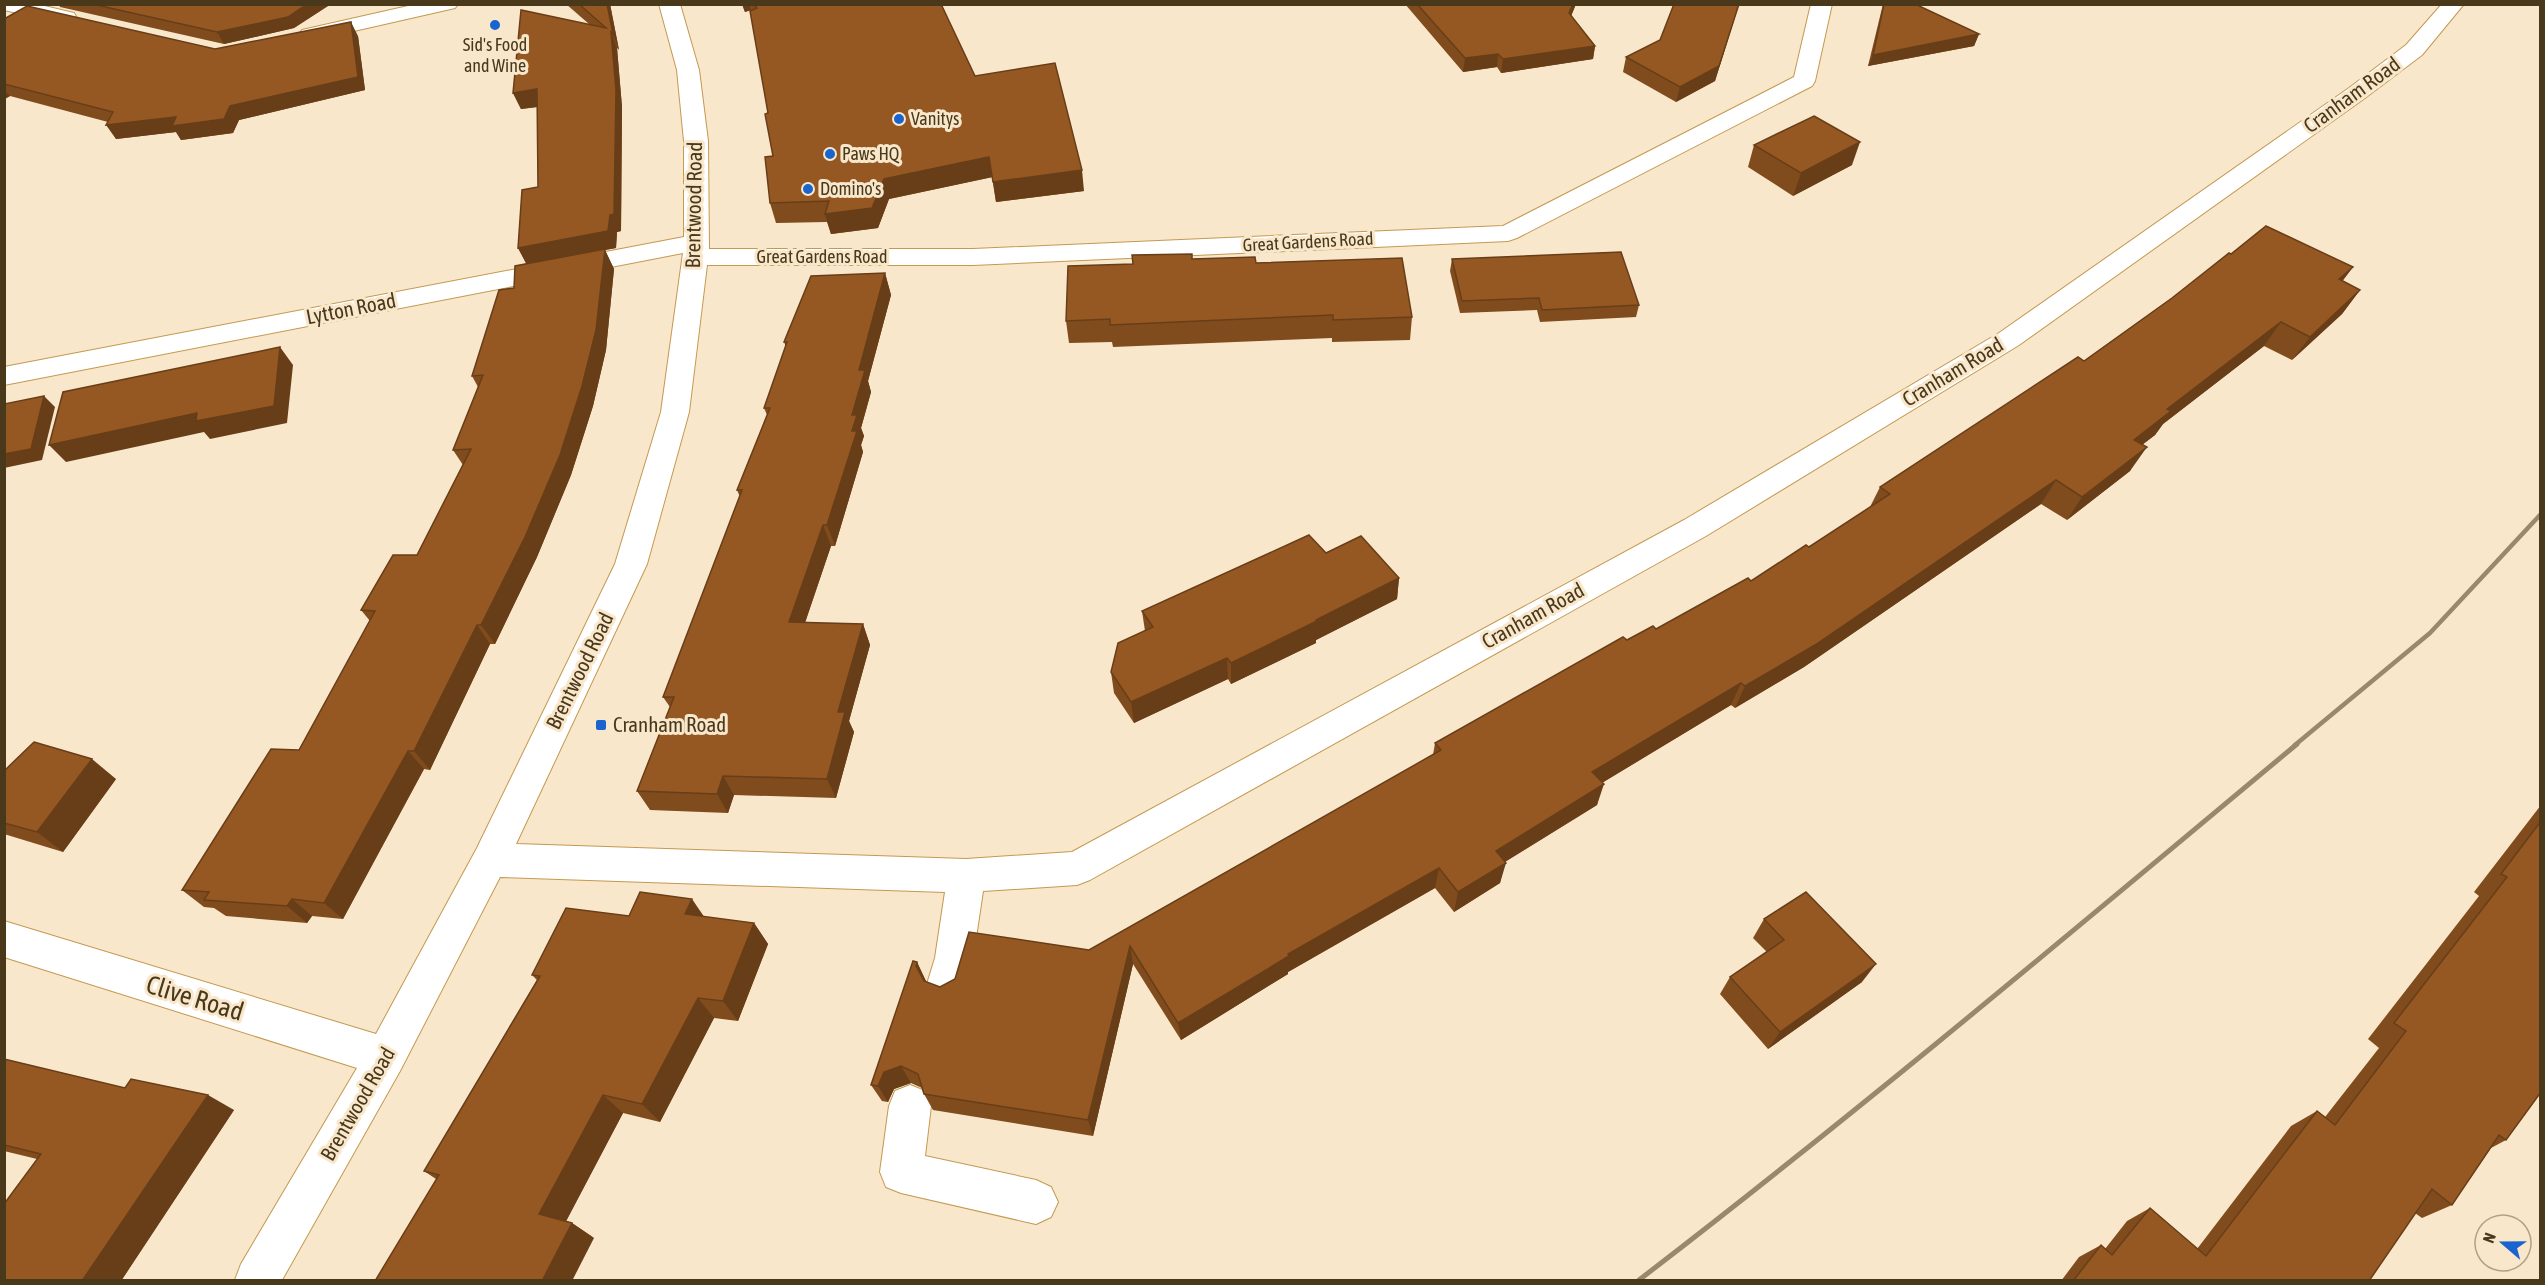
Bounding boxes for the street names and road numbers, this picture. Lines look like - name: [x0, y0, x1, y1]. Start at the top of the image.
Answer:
- street label: Cranham Road: [2299, 51, 2404, 137]
- street label: Brentwood Road: [680, 141, 706, 269]
- street label: Great Gardens Road: [1242, 228, 1374, 255]
- street label: Great Gardens Road: [757, 246, 887, 267]
- street label: Lytton Road: [304, 288, 398, 328]
- street label: Cranham Road: [1898, 332, 2007, 411]
- street label: Cranham Road: [1477, 577, 1588, 653]
- street label: Brentwood Road: [540, 608, 618, 733]
- street label: Clive Road: [143, 969, 247, 1027]
- street label: Brentwood Road: [315, 1043, 399, 1164]

